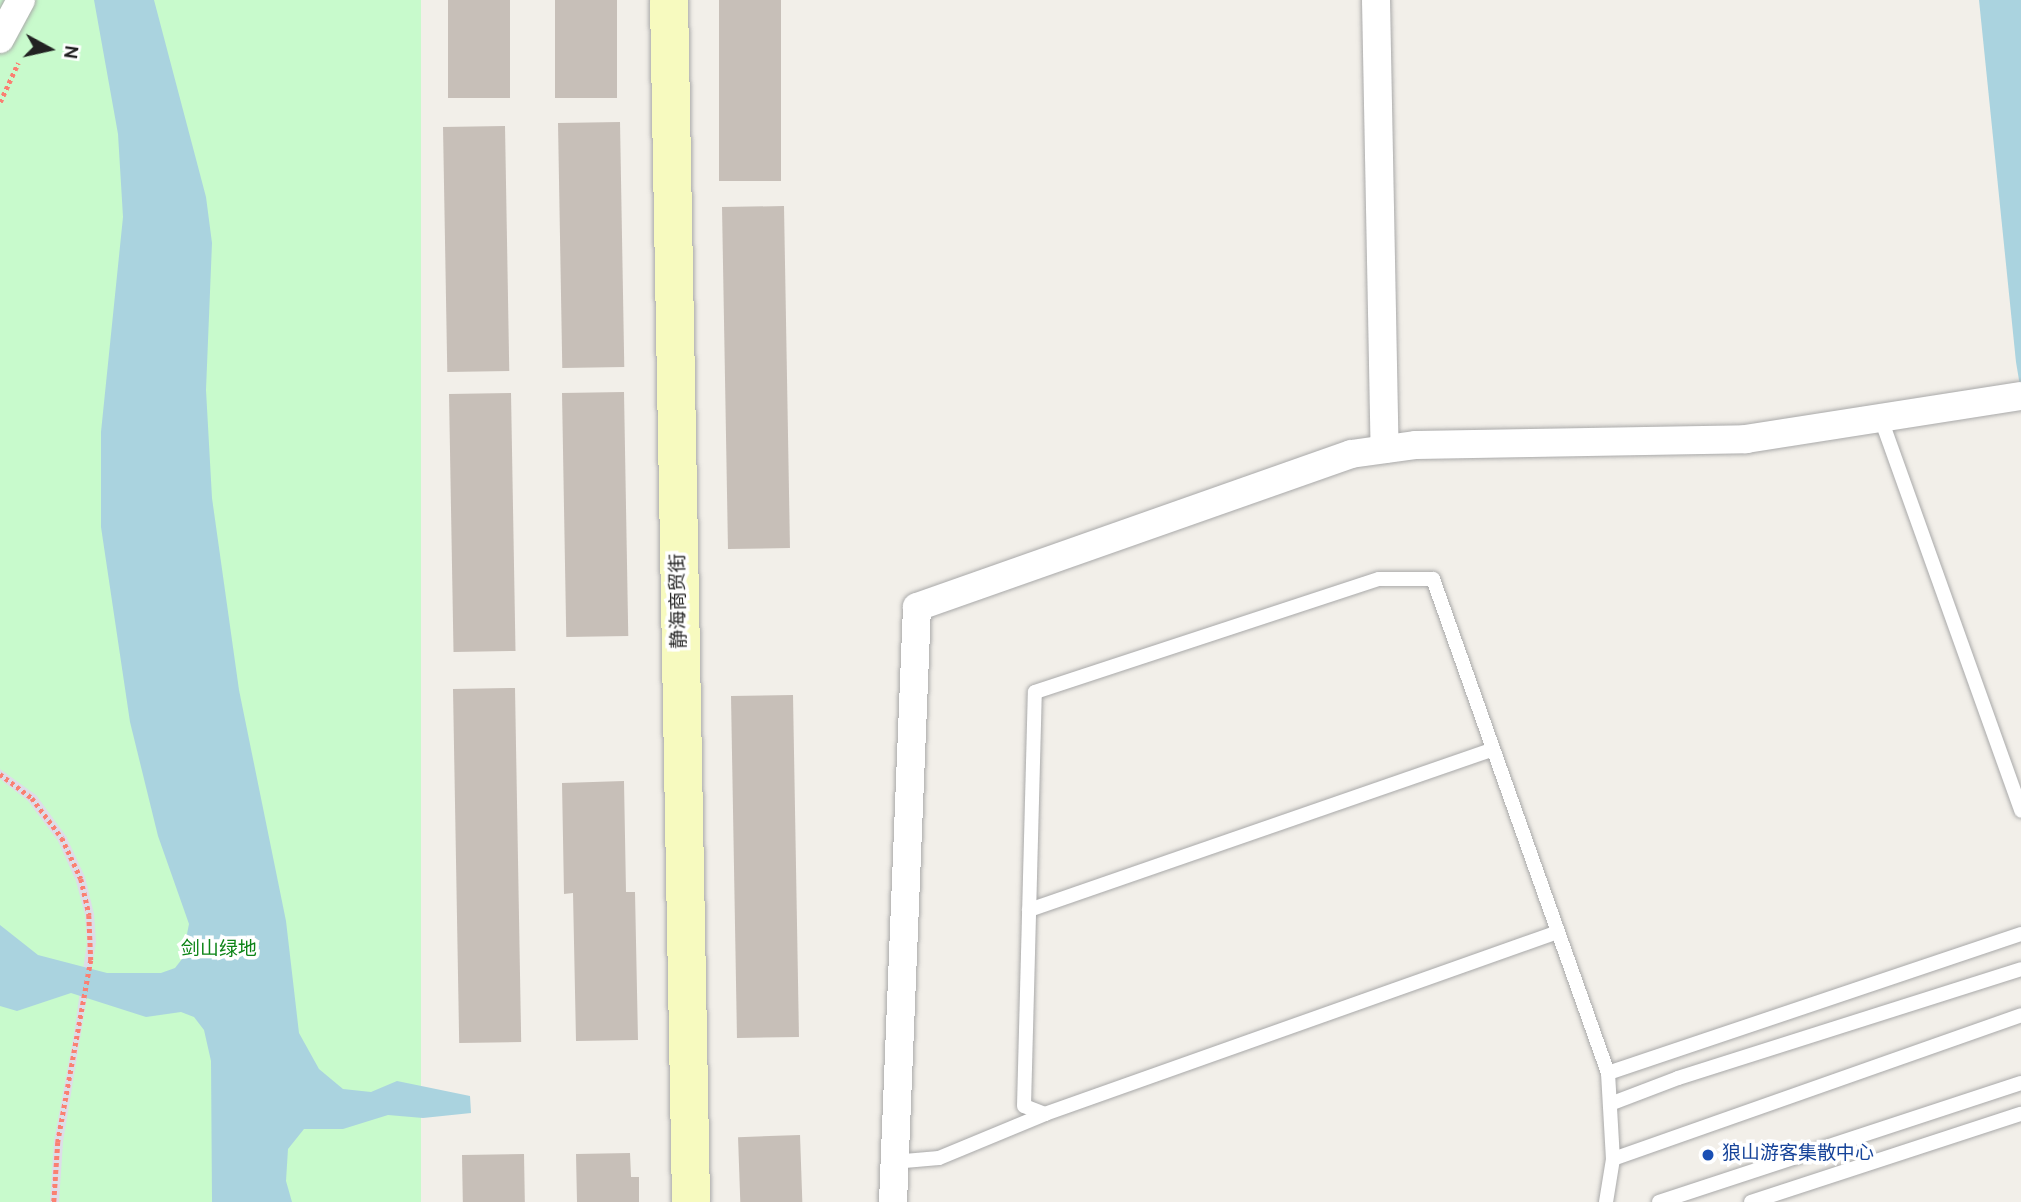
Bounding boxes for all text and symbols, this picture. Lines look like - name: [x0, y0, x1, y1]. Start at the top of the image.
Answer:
- north arrow: [14, 14, 84, 84]
- text: N: [57, 43, 83, 60]
- street label: 静海商贸街: [668, 553, 692, 649]
- park label: 剑山绿地: [181, 940, 257, 962]
- place label: 狼山游客集散中心: [1722, 1144, 1874, 1166]
- marker: 狼山游客集散中心: [1700, 1147, 1716, 1163]

